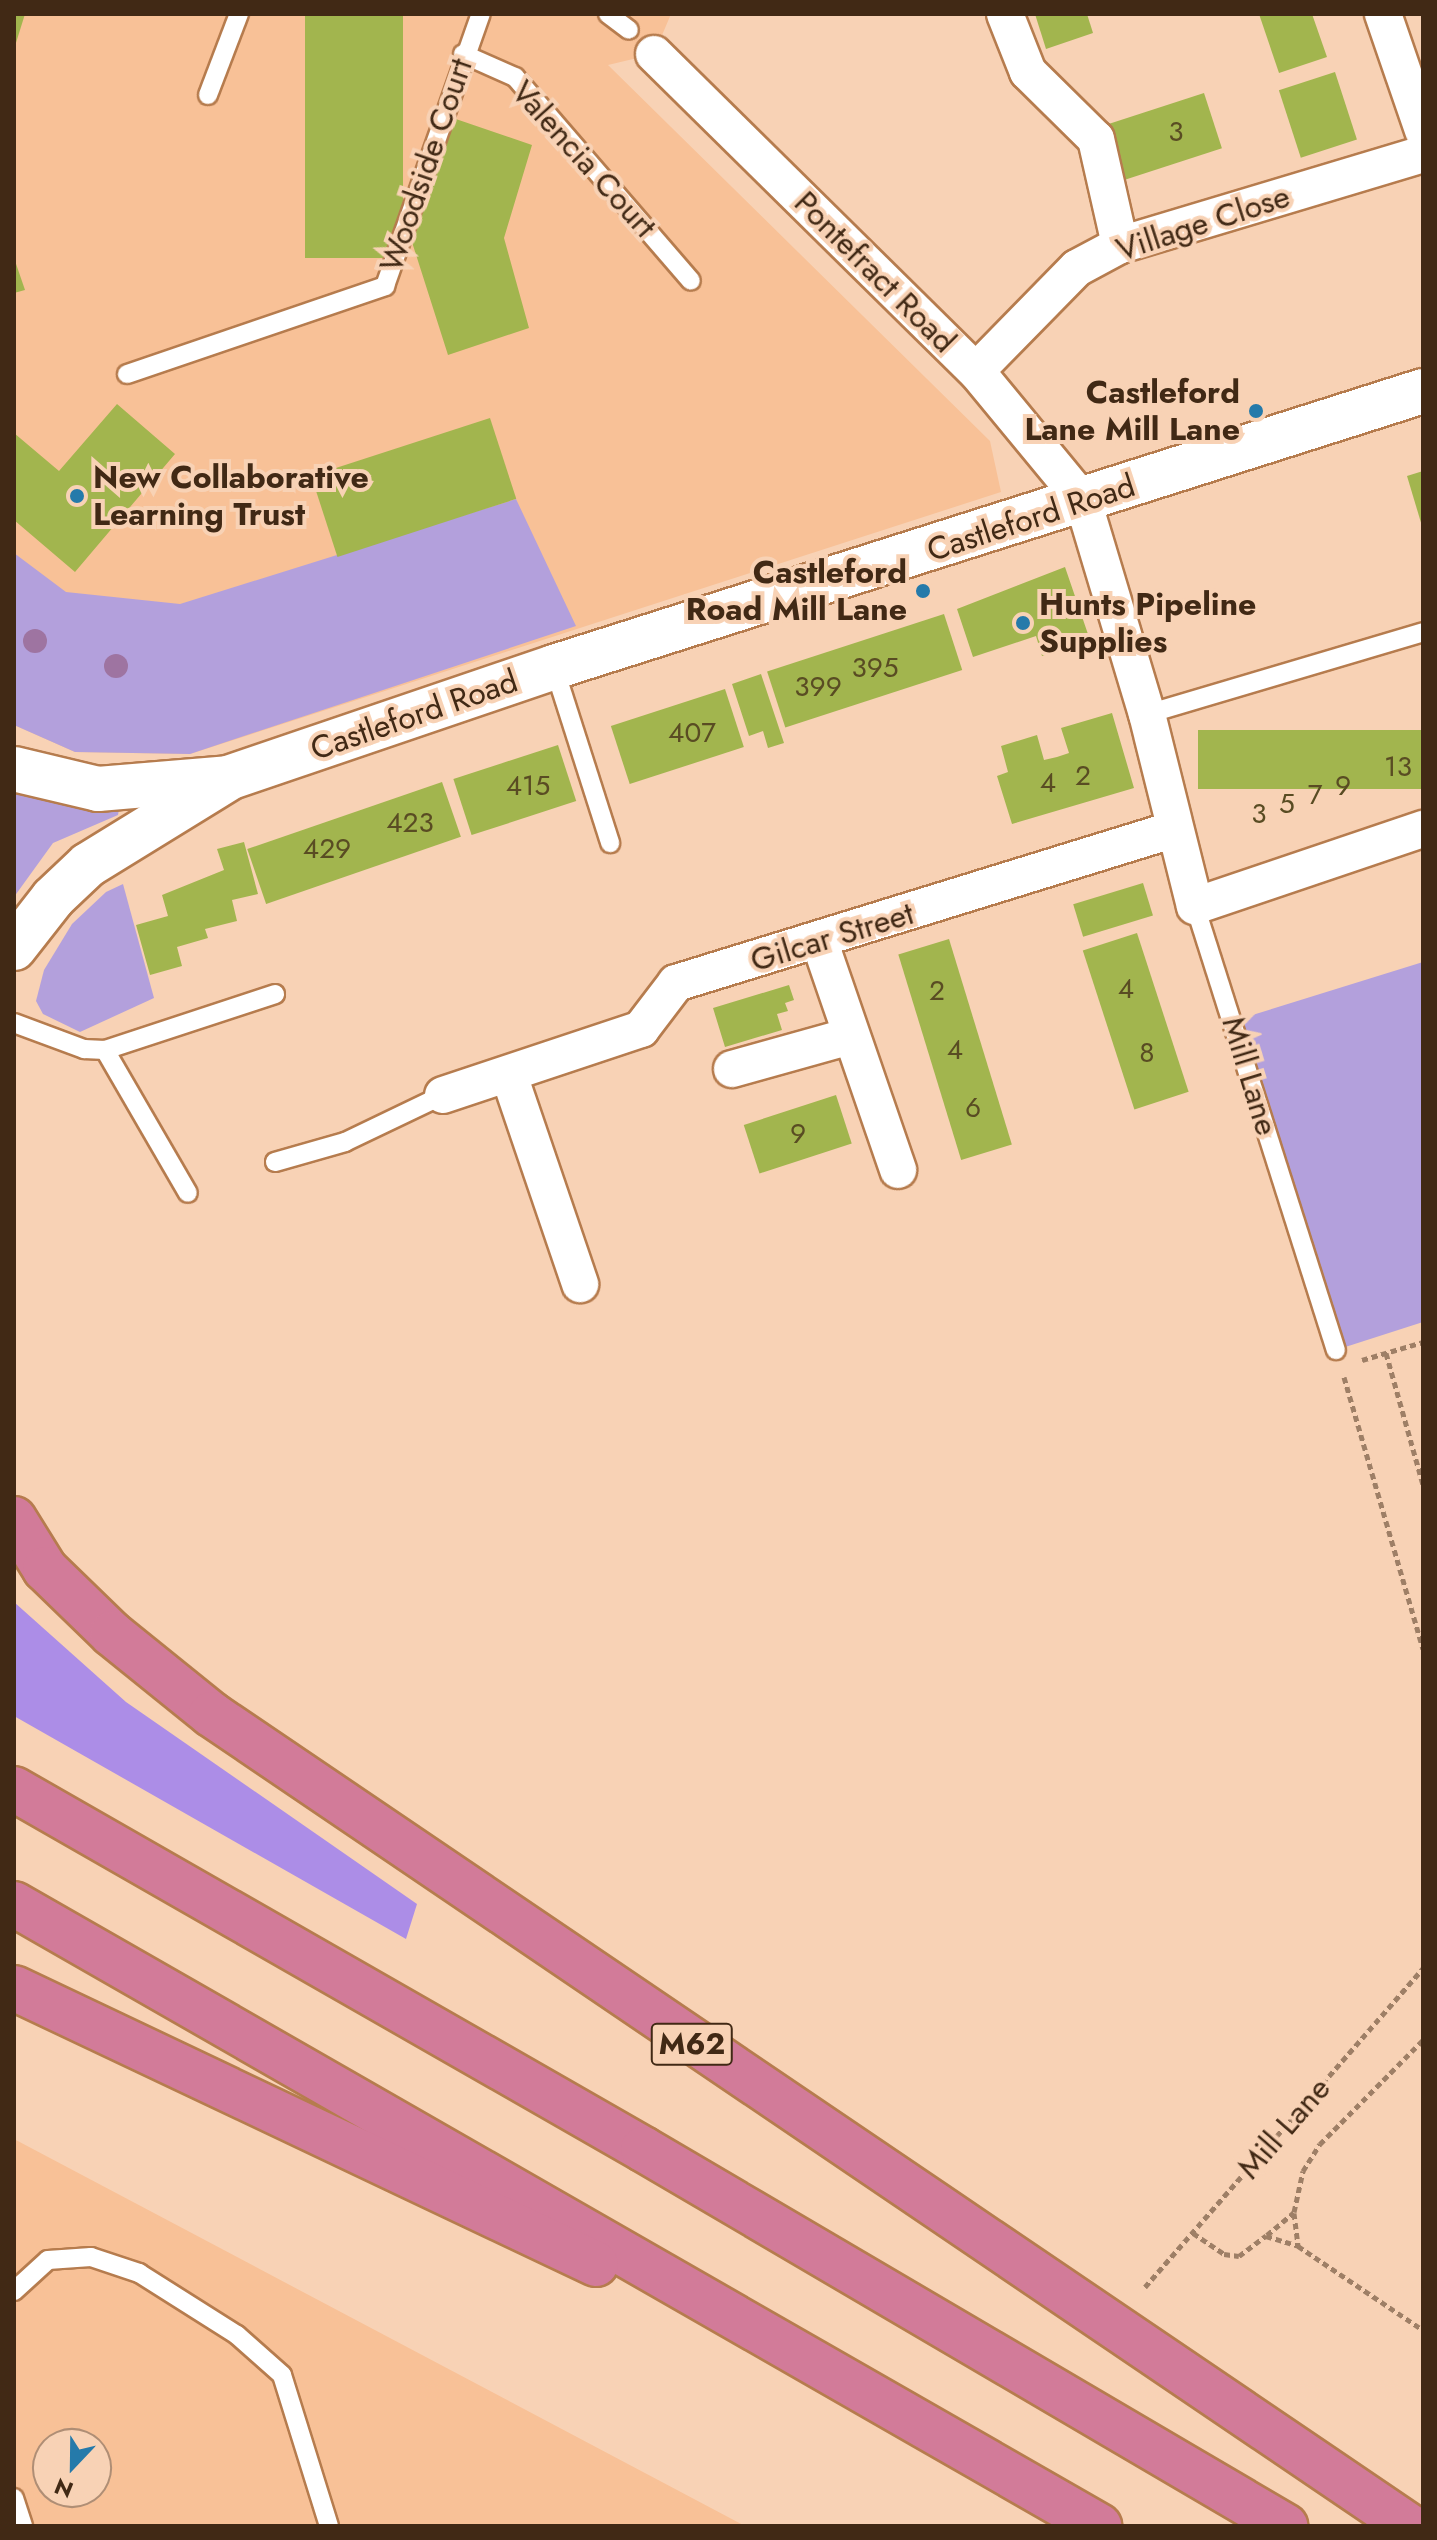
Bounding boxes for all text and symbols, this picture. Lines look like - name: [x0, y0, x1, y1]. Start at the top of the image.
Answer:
- street label: Woodside Court: [372, 53, 480, 277]
- street label: Valencia Court: [504, 73, 664, 245]
- house number: 3: [1168, 115, 1184, 149]
- street label: Village Close: [1111, 177, 1295, 269]
- street label: Pontefract Road: [786, 183, 964, 361]
- place label: Castleford Lane Mill Lane: [1024, 374, 1240, 449]
- marker: Castleford Lane Mill Lane: [1247, 402, 1265, 420]
- place label: New Collaborative Learning Trust: [93, 459, 369, 534]
- street label: Castleford Road: [922, 466, 1140, 570]
- marker: New Collaborative Learning Trust: [68, 487, 86, 505]
- place label: Castleford Road Mill Lane: [686, 554, 907, 629]
- marker: Castleford Road Mill Lane: [914, 582, 932, 600]
- place label: Hunts Pipeline Supplies: [1039, 586, 1256, 661]
- marker: Hunts Pipeline Supplies: [1014, 614, 1032, 632]
- house number: 395: [851, 651, 899, 685]
- street label: Castleford Road: [306, 662, 522, 768]
- house number: 399: [794, 670, 842, 704]
- house number: 407: [668, 716, 716, 750]
- house number: 13: [1384, 750, 1412, 784]
- house number: 2: [1075, 759, 1091, 793]
- house number: 4: [1040, 766, 1056, 800]
- house number: 415: [506, 769, 550, 803]
- house number: 9: [1335, 769, 1351, 803]
- house number: 7: [1308, 778, 1322, 812]
- house number: 5: [1279, 787, 1295, 821]
- house number: 3: [1251, 797, 1267, 831]
- house number: 423: [386, 806, 434, 840]
- house number: 429: [303, 832, 351, 866]
- street label: Gilcar Street: [746, 894, 918, 980]
- house number: 4: [1118, 972, 1134, 1006]
- house number: 2: [929, 974, 945, 1008]
- street label: Mill Lane: [1214, 1012, 1286, 1140]
- house number: 4: [947, 1033, 963, 1067]
- house number: 8: [1139, 1036, 1155, 1070]
- house number: 6: [965, 1091, 981, 1125]
- house number: 9: [790, 1117, 806, 1151]
- road number: M62: [650, 2018, 734, 2070]
- street label: Mill Lane: [1230, 2070, 1338, 2186]
- north arrow: [32, 2428, 112, 2508]
- text: N: [50, 2470, 78, 2507]

